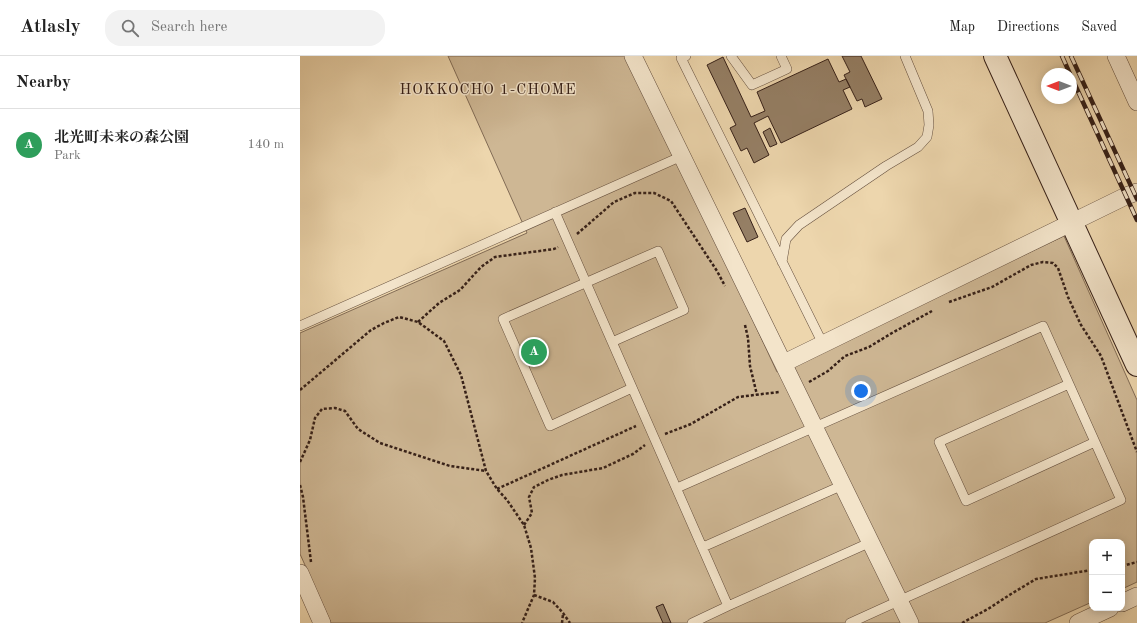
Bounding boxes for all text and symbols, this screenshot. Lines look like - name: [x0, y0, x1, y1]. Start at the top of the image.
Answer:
- search box: [105, 10, 385, 46]
- icon: search: [119, 17, 141, 39]
- text: Atlasly: [20, 18, 81, 37]
- text: Search here: [151, 20, 228, 35]
- text: Map: [949, 20, 975, 34]
- text: Directions: [997, 20, 1059, 34]
- text: Saved: [1081, 20, 1117, 34]
- north arrow: [1041, 68, 1077, 104]
- text: Nearby: [16, 74, 71, 91]
- district label: HOKKOCHO 1-CHOME: [399, 83, 577, 98]
- text: 北光町未来の森公園: [54, 131, 189, 146]
- text: A: [24, 138, 34, 151]
- text: 140 m: [247, 138, 284, 151]
- text: Park: [54, 149, 81, 162]
- pin: A: [521, 337, 547, 367]
- your location: [851, 381, 871, 401]
- map controls: [1089, 539, 1125, 611]
- button: +: [1089, 539, 1125, 575]
- button: −: [1089, 575, 1125, 611]

